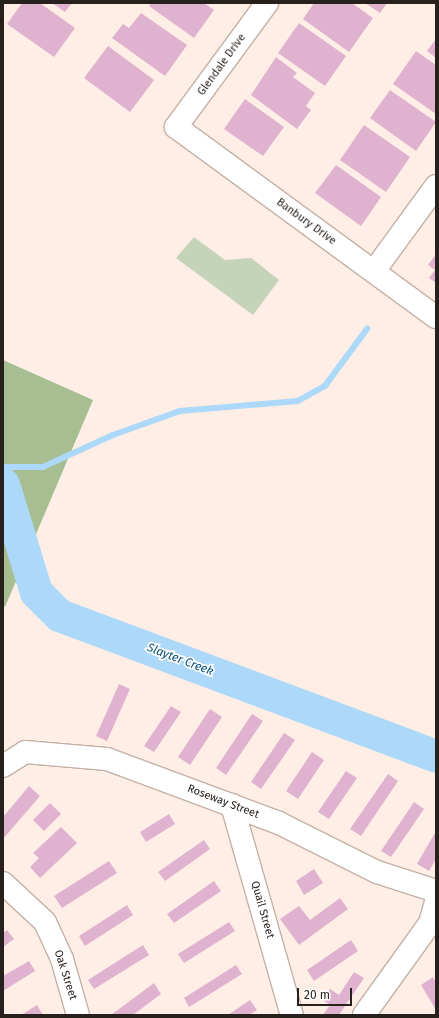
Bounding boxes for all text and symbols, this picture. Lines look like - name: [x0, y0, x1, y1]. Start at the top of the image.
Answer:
- street label: Glendale Drive: [195, 32, 249, 98]
- street label: Banbury Drive: [274, 196, 338, 248]
- water label: Slayter Creek: [145, 641, 215, 679]
- street label: Roseway Street: [185, 782, 261, 822]
- street label: Quail Street: [248, 880, 276, 940]
- street label: Oak Street: [51, 948, 79, 1002]
- scale bar: [299, 980, 354, 1006]
- text: 20 m: [304, 988, 330, 1002]

